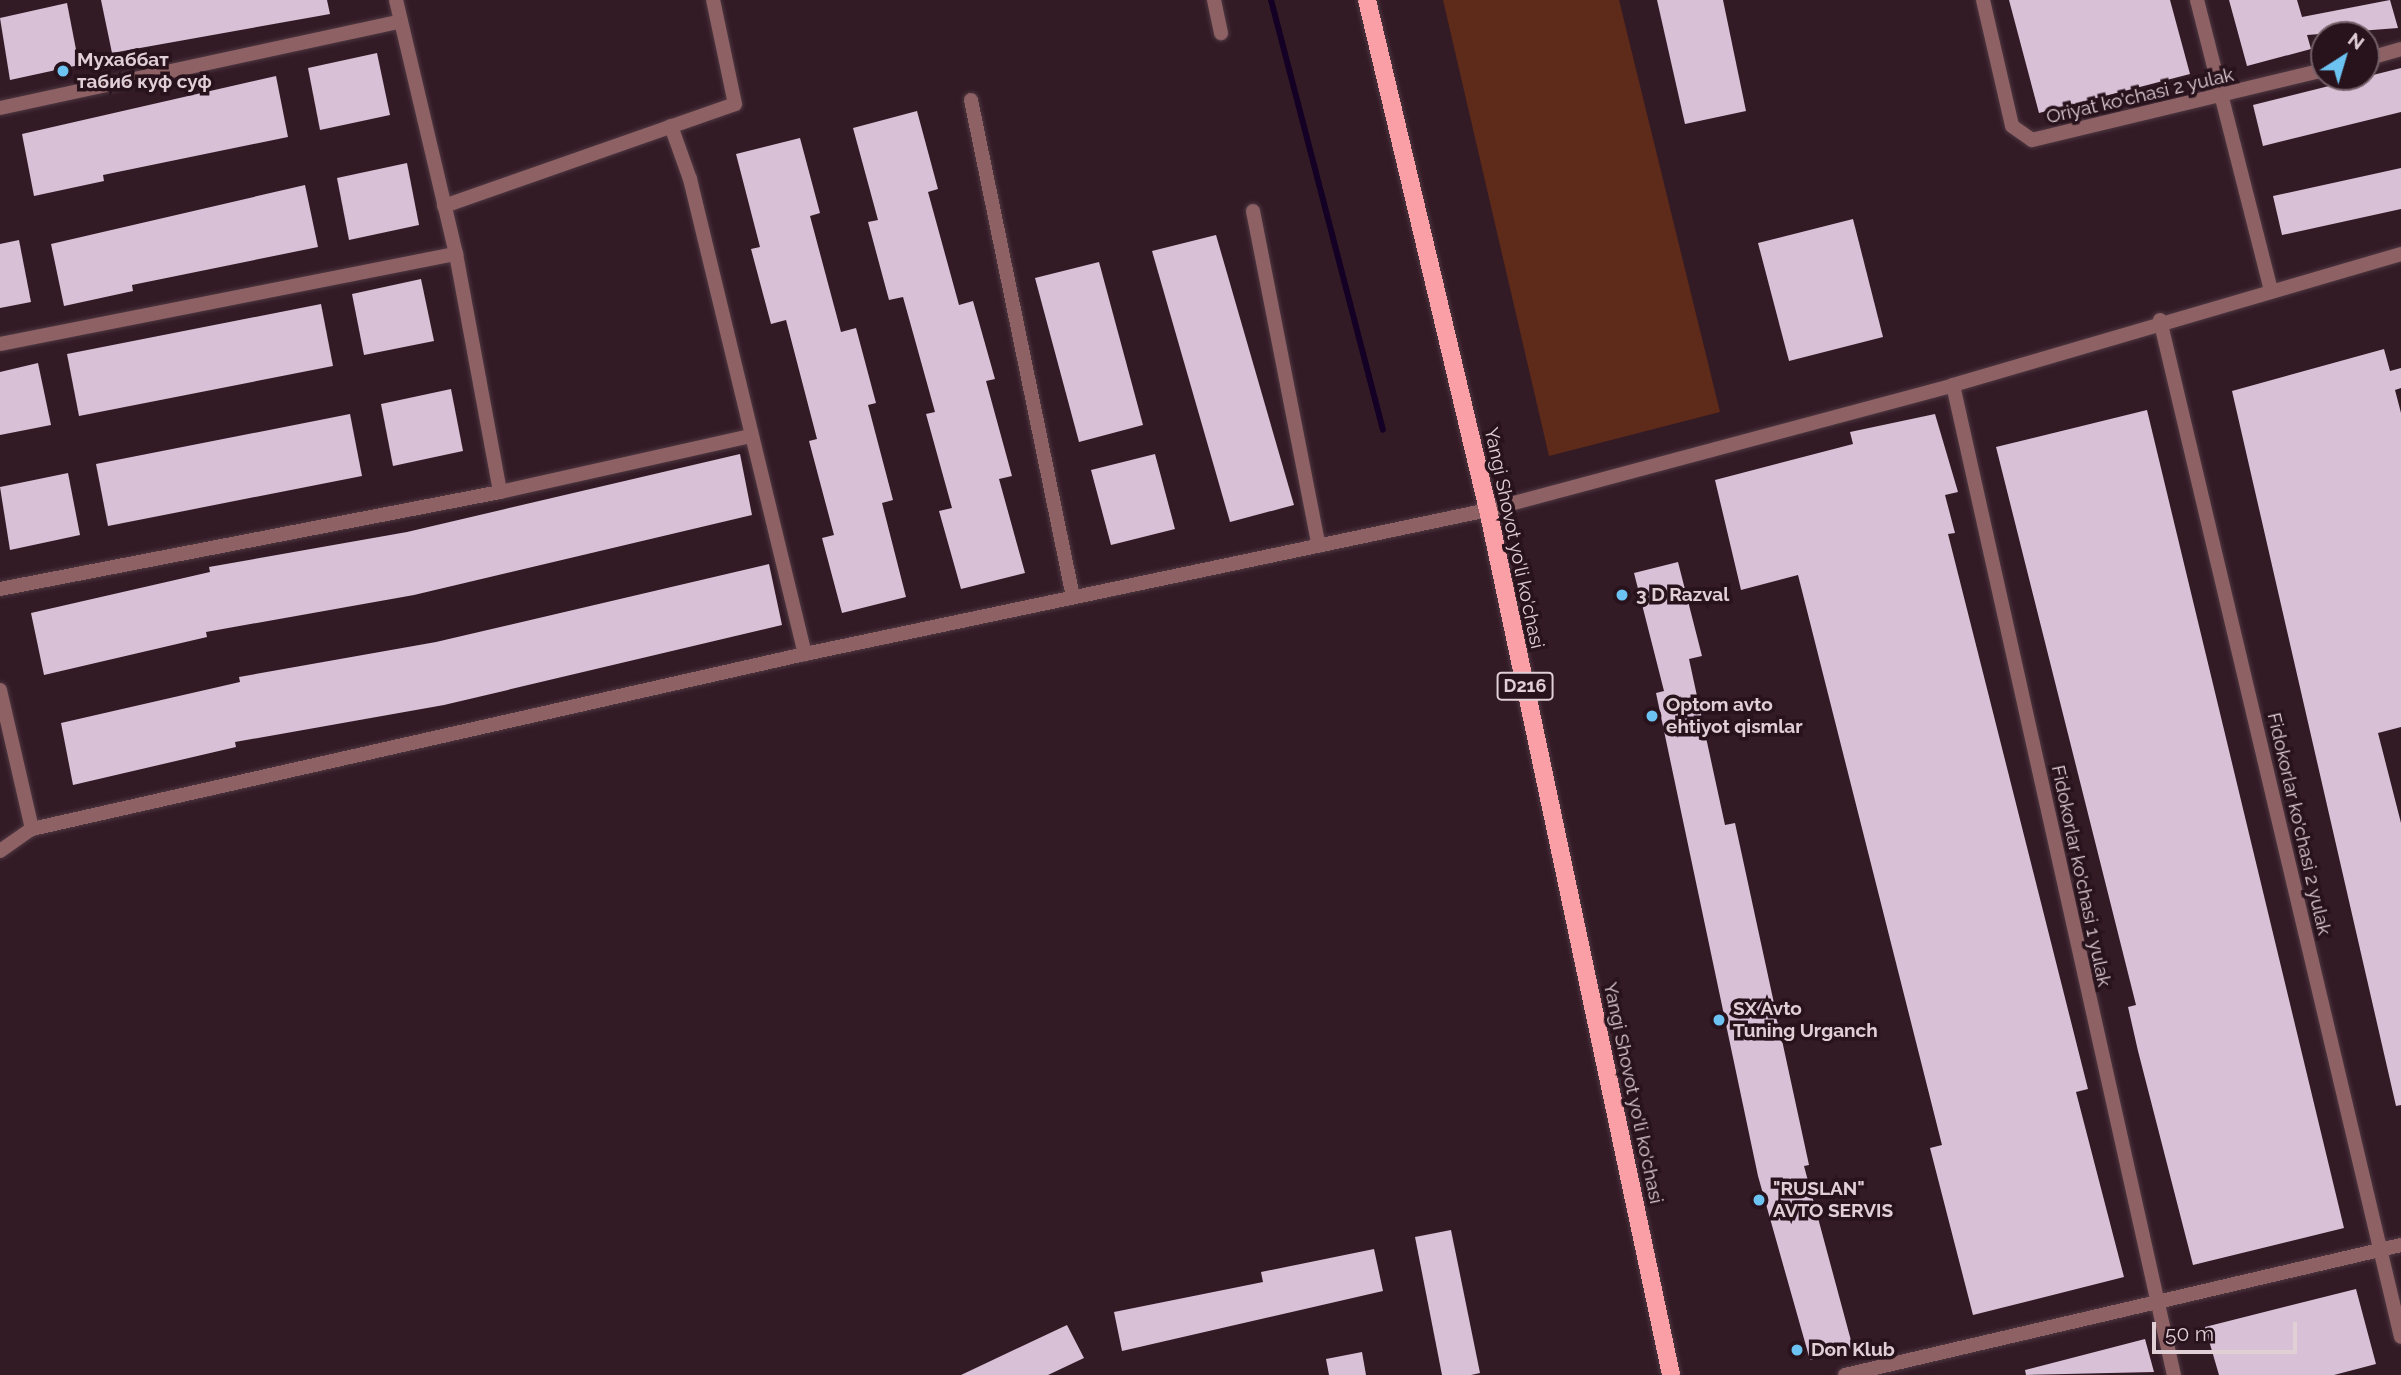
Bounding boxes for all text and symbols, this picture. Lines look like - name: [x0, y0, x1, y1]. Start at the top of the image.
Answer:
- north arrow: [2310, 21, 2380, 91]
- text: N: [2344, 28, 2369, 54]
- place label: Мухаббат табиб куф суф: [77, 49, 212, 93]
- marker: Мухаббат табиб куф суф: [55, 63, 71, 79]
- street label: Oriyat ko'chasi 2 yulak: [2044, 63, 2236, 129]
- street label: Yangi Shovot yo'li ko'chasi: [1479, 425, 1549, 651]
- place label: 3 D Razval: [1636, 584, 1729, 606]
- marker: 3 D Razval: [1614, 587, 1630, 603]
- road number: D216: [1495, 672, 1555, 700]
- place label: Optom avto ehtiyot qismlar: [1666, 694, 1803, 738]
- marker: Optom avto ehtiyot qismlar: [1644, 708, 1660, 724]
- street label: Fidokorlar ko'chasi 2 yulak: [2262, 710, 2336, 938]
- street label: Fidokorlar ko'chasi 1 yulak: [2046, 763, 2116, 989]
- street label: Yangi Shovot yo'li ko'chasi: [1598, 980, 1668, 1206]
- place label: SX Avto Tuning Urganch: [1733, 998, 1878, 1042]
- marker: SX Avto Tuning Urganch: [1711, 1012, 1727, 1028]
- place label: "RUSLAN" AVTO SERVIS: [1773, 1178, 1893, 1222]
- marker: "RUSLAN" AVTO SERVIS: [1751, 1192, 1767, 1208]
- scale bar: [2156, 1308, 2301, 1352]
- text: 50 m: [2165, 1321, 2214, 1346]
- place label: Don Klub: [1811, 1339, 1895, 1361]
- marker: Don Klub: [1789, 1342, 1805, 1358]

